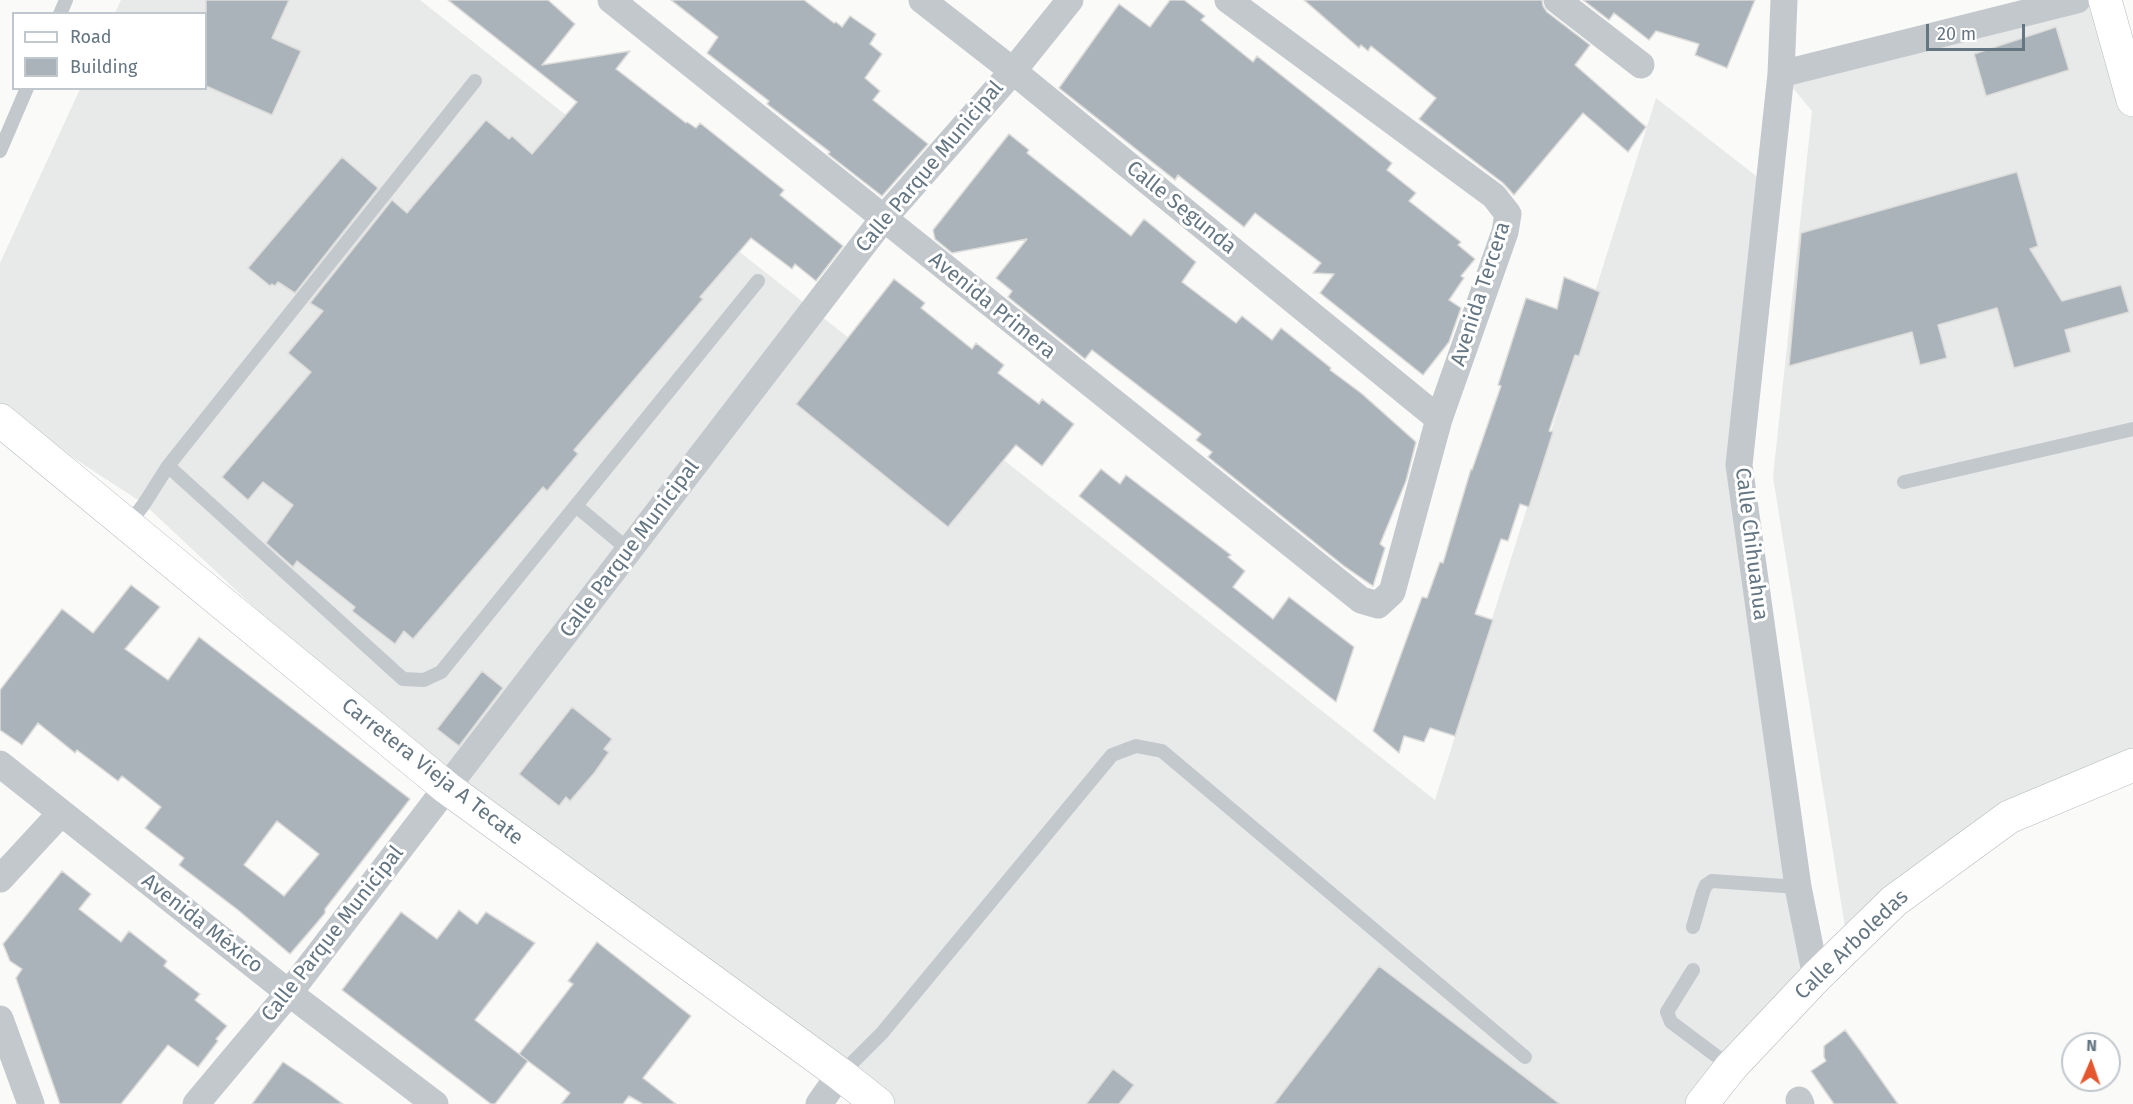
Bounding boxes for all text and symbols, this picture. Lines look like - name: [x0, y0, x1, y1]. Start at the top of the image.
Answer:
- legend: [12, 12, 207, 90]
- scale bar: [1929, 12, 2028, 50]
- text: 20 m: [1937, 23, 1976, 45]
- text: Road: [70, 26, 112, 48]
- text: Building: [70, 56, 137, 78]
- street label: Calle Parque Municipal: [851, 76, 1009, 258]
- street label: Calle Segunda: [1121, 156, 1241, 260]
- street label: Avenida Tercera: [1446, 219, 1516, 369]
- street label: Avenida Primera: [924, 247, 1060, 365]
- street label: Calle Parque Municipal: [555, 455, 705, 643]
- street label: Calle Chihuahua: [1729, 466, 1773, 622]
- street label: Carretera Vieja A Tecate: [336, 693, 528, 851]
- street label: Calle Parque Municipal: [257, 841, 409, 1027]
- street label: Avenida México: [136, 869, 268, 979]
- street label: Calle Arboledas: [1790, 885, 1914, 1005]
- north arrow: [2061, 1032, 2121, 1092]
- text: N: [2086, 1036, 2097, 1055]

